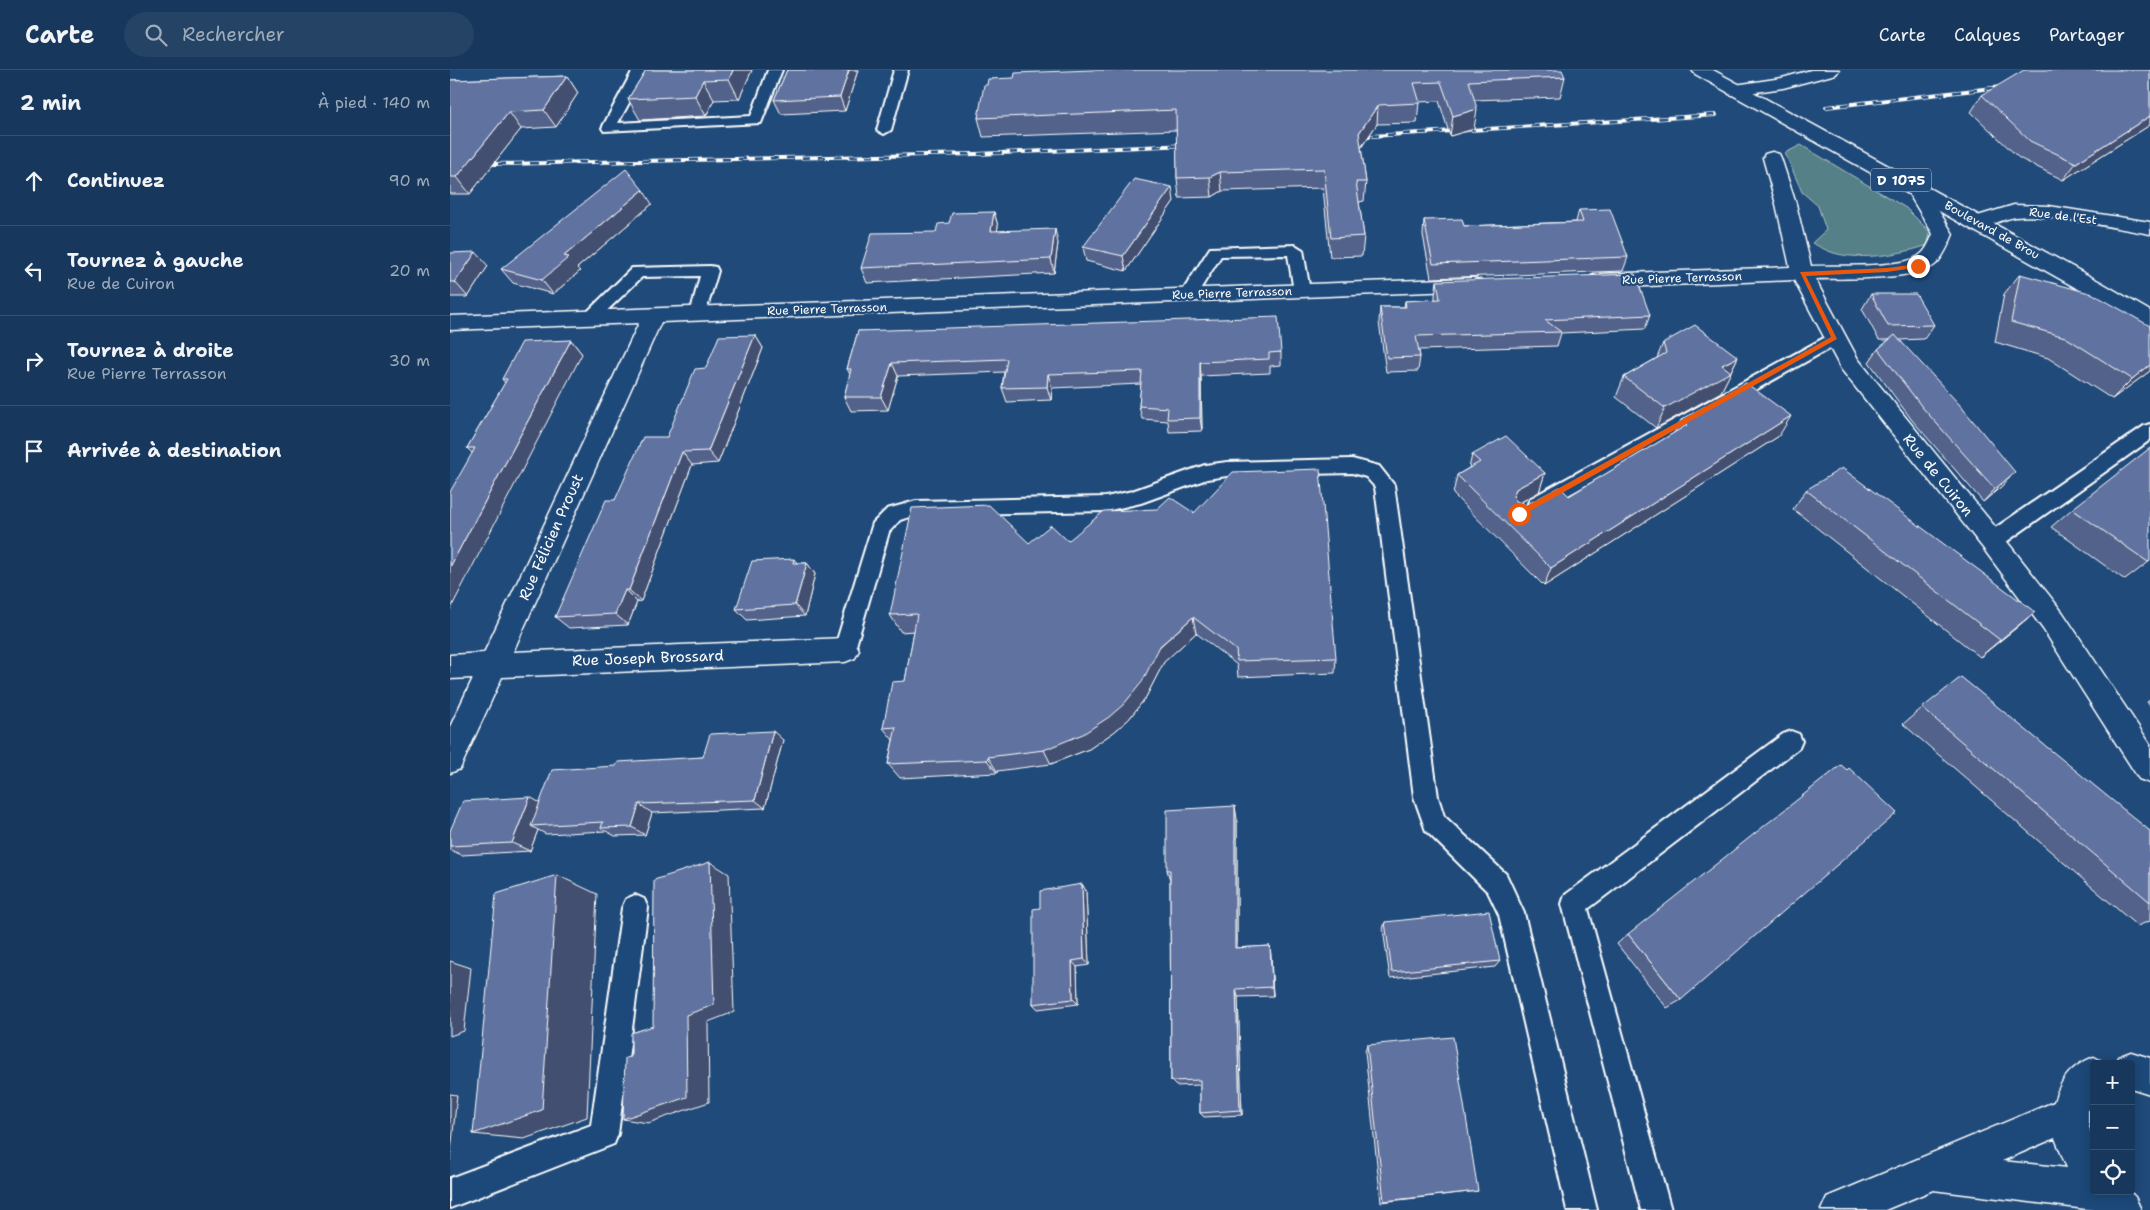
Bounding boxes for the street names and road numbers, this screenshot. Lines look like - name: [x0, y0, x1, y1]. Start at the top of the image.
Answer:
- road number: D 1075: [1871, 168, 1931, 192]
- street label: Boulevard de Brou: [1942, 197, 2042, 263]
- street label: Rue de l'Est: [2028, 204, 2098, 228]
- street label: Rue Pierre Terrasson: [1622, 268, 1742, 288]
- street label: Rue Pierre Terrasson: [1172, 283, 1292, 303]
- street label: Rue Pierre Terrasson: [767, 299, 887, 319]
- street label: Rue de Cuiron: [1898, 429, 1978, 521]
- street label: Rue Félicien Proust: [514, 471, 588, 603]
- street label: Rue Joseph Brossard: [572, 645, 725, 671]

